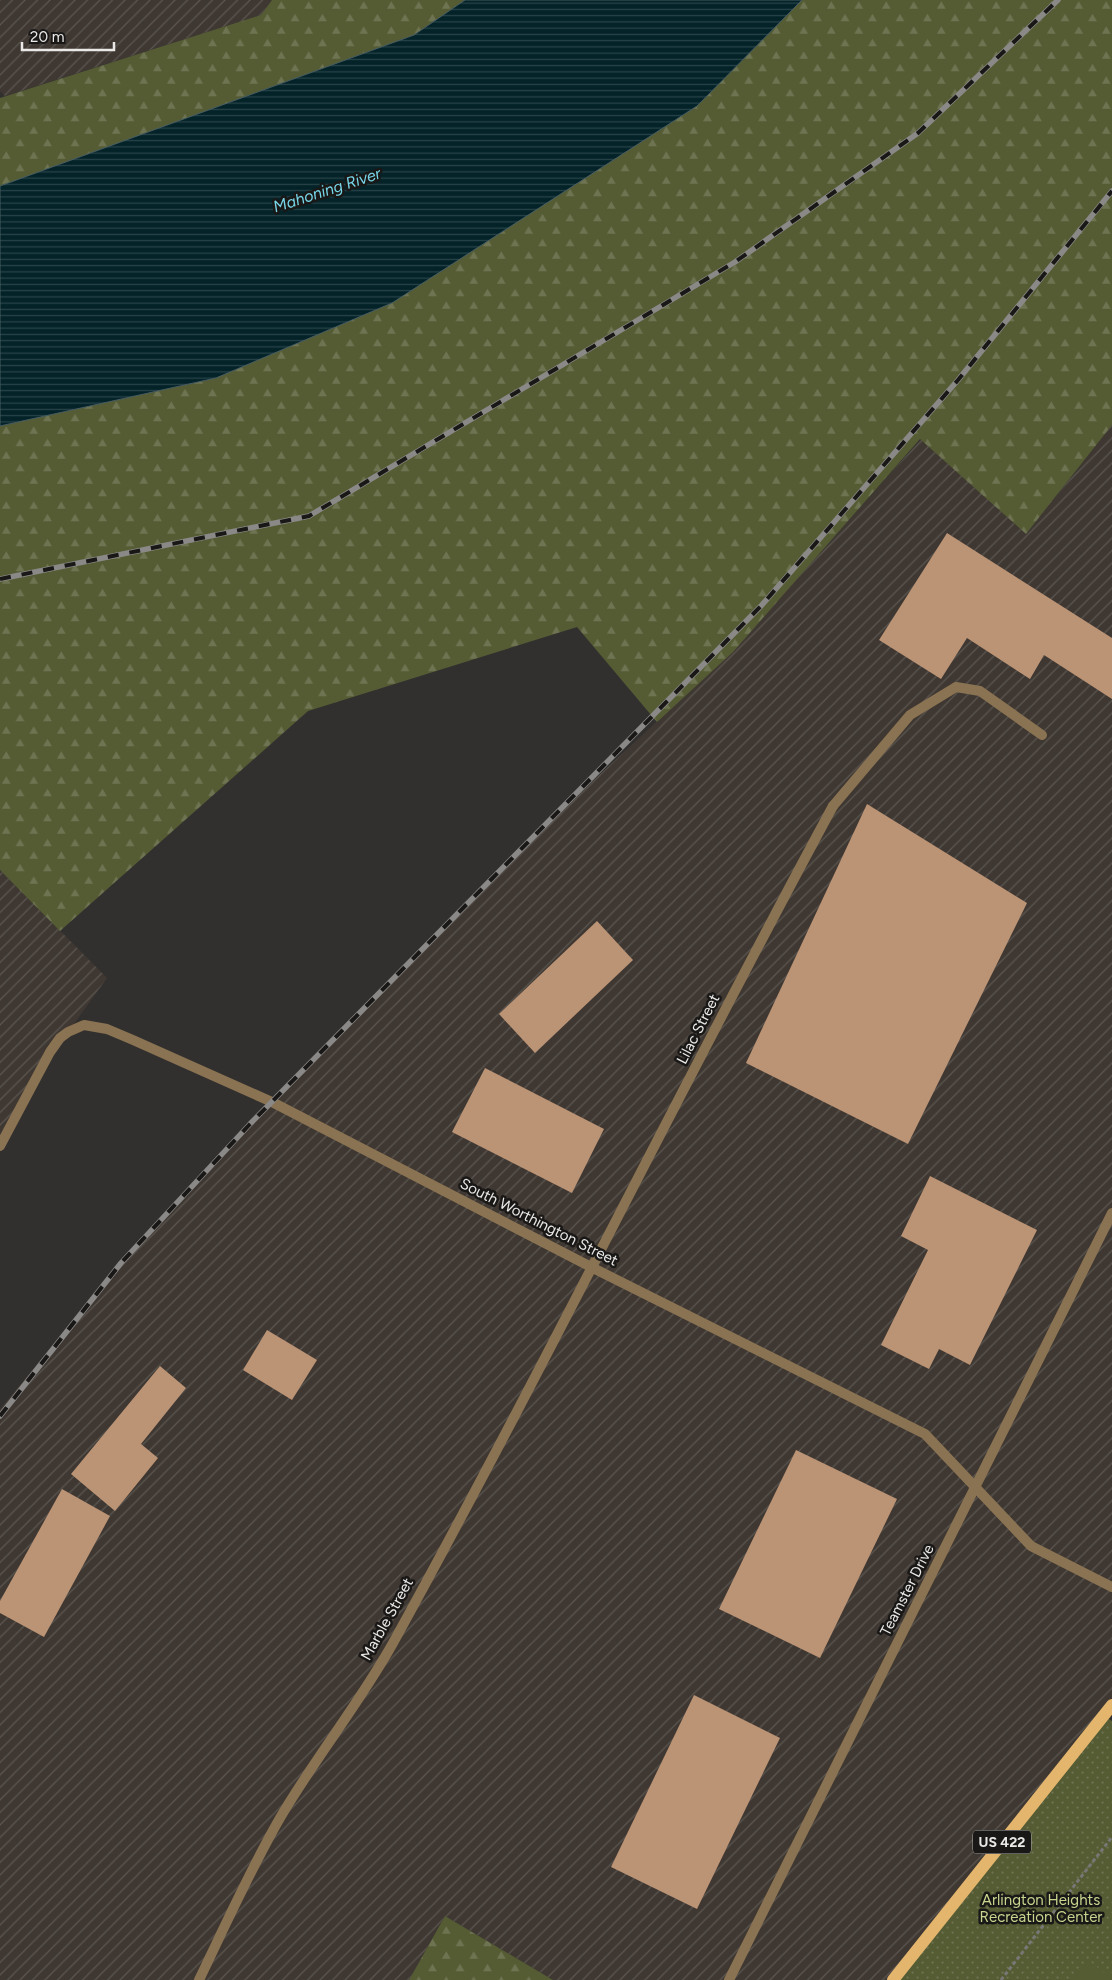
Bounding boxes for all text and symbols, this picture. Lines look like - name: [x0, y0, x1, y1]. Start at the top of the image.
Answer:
- scale bar: [22, 20, 115, 52]
- text: 20 m: [30, 28, 64, 46]
- water label: Mahoning River: [271, 163, 384, 216]
- street label: Lilac Street: [673, 991, 723, 1067]
- street label: South Worthington Street: [457, 1174, 621, 1270]
- street label: Teamster Drive: [876, 1541, 938, 1639]
- street label: Marble Street: [357, 1574, 417, 1663]
- road number: US 422: [973, 1830, 1031, 1854]
- park label: Arlington Heights Recreation Center: [980, 1891, 1102, 1926]

